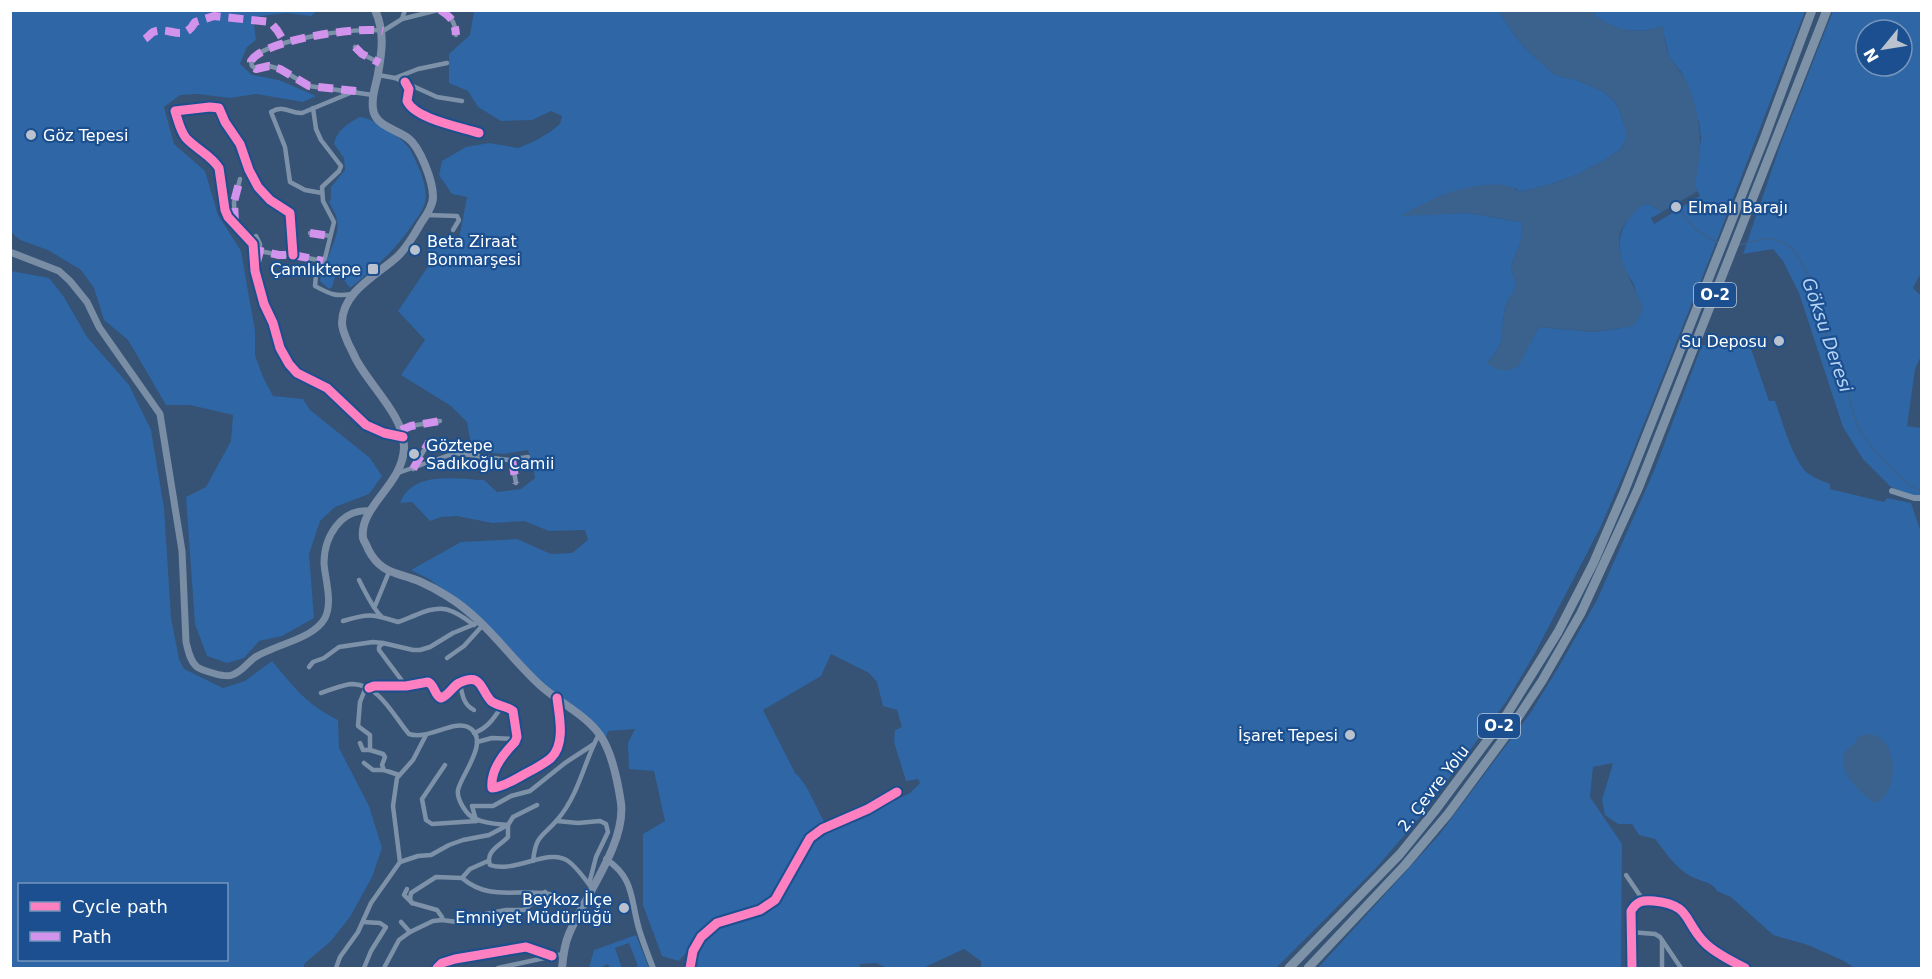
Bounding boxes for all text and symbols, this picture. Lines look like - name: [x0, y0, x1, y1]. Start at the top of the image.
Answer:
- north arrow: [1854, 18, 1914, 78]
- text: N: [1860, 45, 1883, 66]
- place label: Göz Tepesi: [43, 126, 128, 145]
- marker: Göz Tepesi: [24, 128, 38, 142]
- place label: Elmalı Barajı: [1688, 198, 1788, 217]
- marker: Elmalı Barajı: [1669, 200, 1683, 214]
- place label: Beta Ziraat Bonmarşesi: [427, 232, 521, 269]
- marker: Beta Ziraat Bonmarşesi: [408, 243, 422, 257]
- place label: Çamlıktepe: [270, 260, 361, 279]
- marker: Çamlıktepe: [366, 262, 380, 276]
- water label: Göksu Deresi: [1798, 275, 1857, 395]
- road number: O-2: [1694, 283, 1736, 307]
- place label: Su Deposu: [1681, 332, 1767, 351]
- marker: Su Deposu: [1772, 334, 1786, 348]
- place label: Göztepe Sadıkoğlu Camii: [426, 436, 554, 473]
- marker: Göztepe Sadıkoğlu Camii: [407, 447, 421, 461]
- road number: O-2: [1478, 714, 1520, 738]
- place label: İşaret Tepesi: [1238, 726, 1338, 745]
- marker: İşaret Tepesi: [1343, 728, 1357, 742]
- street label: 2. Çevre Yolu: [1394, 741, 1473, 835]
- legend: [18, 883, 228, 961]
- place label: Beykoz İlçe Emniyet Müdürlüğü: [455, 890, 612, 927]
- text: Cycle path: [72, 896, 168, 917]
- marker: Beykoz İlçe Emniyet Müdürlüğü: [617, 901, 631, 915]
- text: Path: [72, 926, 112, 947]

